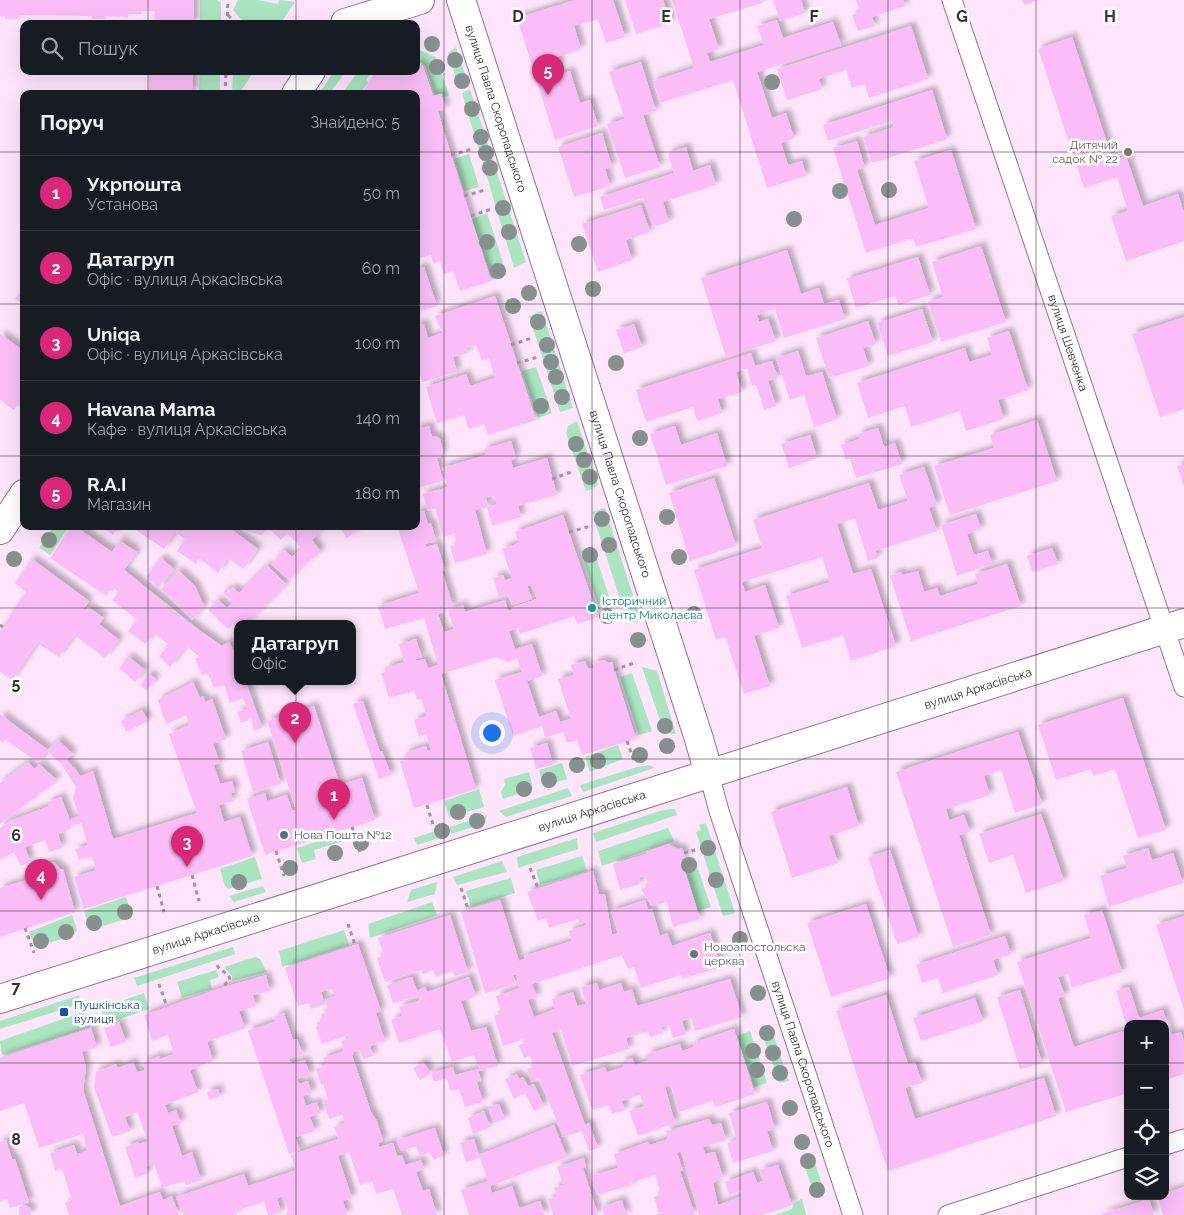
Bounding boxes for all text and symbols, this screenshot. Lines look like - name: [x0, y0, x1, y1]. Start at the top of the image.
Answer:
- text: D: [512, 7, 524, 26]
- text: E: [661, 7, 671, 26]
- text: F: [809, 7, 819, 26]
- text: G: [956, 7, 968, 26]
- text: H: [1104, 7, 1116, 26]
- search box: [20, 20, 420, 75]
- street label: вулиця Павла Скоропадського: [462, 23, 529, 194]
- icon: search: [38, 34, 66, 62]
- text: Пошук: [78, 37, 138, 59]
- pin: 5: [532, 54, 564, 95]
- text: Поруч: [40, 110, 104, 135]
- text: Знайдено: 5: [310, 113, 400, 132]
- place label: Дитячий садок № 22: [1052, 138, 1118, 166]
- marker: Дитячий садок № 22: [1122, 146, 1134, 158]
- text: Укрпошта: [87, 173, 181, 195]
- text: 1: [52, 184, 60, 203]
- text: 50 m: [363, 184, 400, 203]
- text: Установа: [87, 195, 158, 214]
- text: Датагруп: [87, 248, 175, 270]
- text: 2: [51, 259, 61, 278]
- text: 60 m: [362, 259, 400, 278]
- text: Офіс · вулиця Аркасівська: [87, 270, 283, 289]
- street label: вулиця Шевченка: [1045, 293, 1091, 393]
- text: Uniqa: [87, 323, 140, 345]
- text: 3: [52, 334, 60, 353]
- text: 100 m: [355, 334, 400, 353]
- text: Офіс · вулиця Аркасівська: [87, 345, 283, 364]
- text: Havana Mama: [87, 398, 215, 420]
- text: 4: [51, 409, 61, 428]
- text: 140 m: [356, 409, 400, 428]
- street label: вулиця Павла Скоропадського: [587, 409, 654, 579]
- text: Кафе · вулиця Аркасівська: [87, 420, 287, 439]
- text: R.A.I: [87, 473, 126, 495]
- text: 5: [52, 484, 60, 503]
- text: 180 m: [355, 484, 400, 503]
- text: Магазин: [87, 495, 151, 514]
- place label: Історичний центр Миколаєва: [602, 594, 703, 622]
- marker: Історичний центр Миколаєва: [586, 602, 598, 614]
- popup: [234, 620, 356, 685]
- text: Датагруп: [251, 632, 339, 654]
- text: Офіс: [251, 654, 287, 673]
- street label: вулиця Аркасівська: [922, 665, 1033, 712]
- text: 5: [12, 674, 21, 693]
- pin: 2: [279, 702, 311, 743]
- your location: [479, 720, 505, 746]
- pin: 1: [318, 779, 350, 820]
- street label: вулиця Аркасівська: [536, 787, 647, 835]
- text: 6: [11, 826, 21, 845]
- pin: 3: [171, 826, 203, 867]
- place label: Нова Пошта №12: [294, 828, 392, 842]
- marker: Нова Пошта №12: [278, 829, 290, 841]
- pin: 4: [25, 859, 57, 900]
- street label: вулиця Аркасівська: [150, 910, 261, 957]
- place label: Новоапостольска церква: [704, 940, 805, 968]
- marker: Новоапостольска церква: [688, 948, 700, 960]
- text: 7: [12, 978, 21, 997]
- street label: вулиця Павла Скоропадського: [769, 979, 837, 1149]
- place label: Пушкінська вулиця: [74, 998, 140, 1026]
- marker: Пушкінська вулиця: [58, 1006, 70, 1018]
- map controls: [1124, 1020, 1169, 1200]
- button: +: [1124, 1020, 1169, 1065]
- button: −: [1124, 1065, 1169, 1110]
- button: locate: [1124, 1110, 1169, 1155]
- text: 8: [11, 1130, 21, 1149]
- button: layers: [1124, 1155, 1169, 1200]

